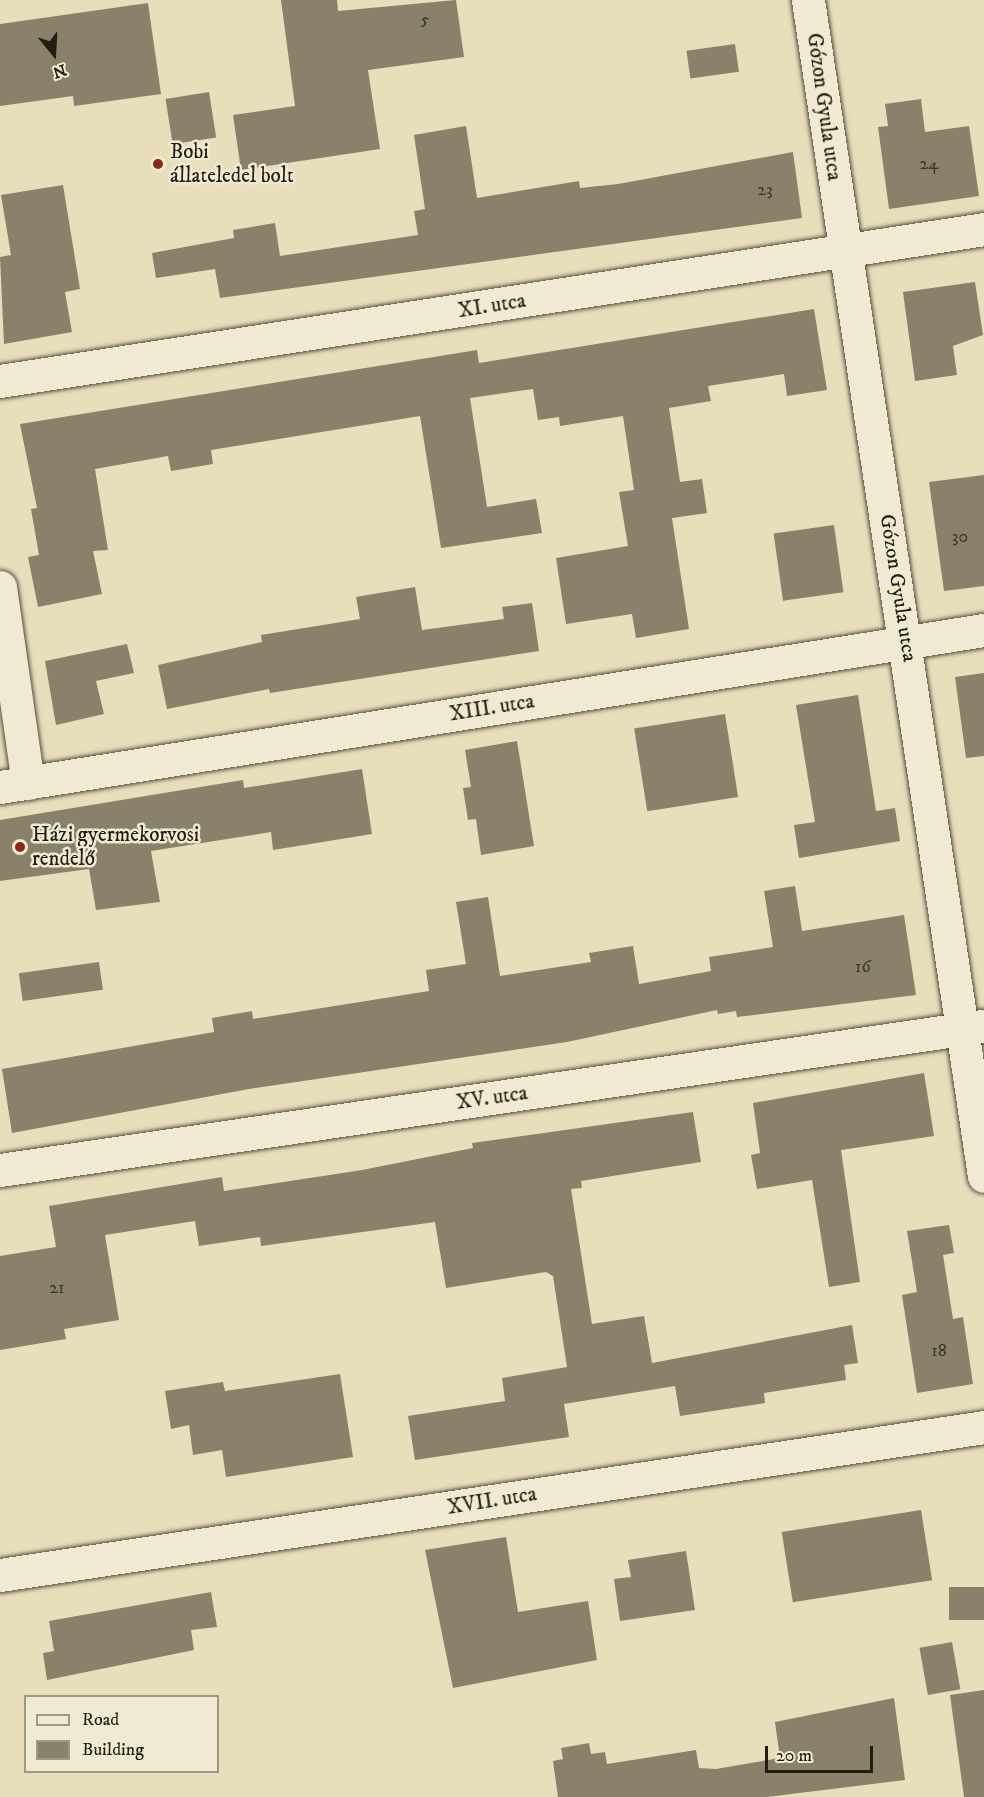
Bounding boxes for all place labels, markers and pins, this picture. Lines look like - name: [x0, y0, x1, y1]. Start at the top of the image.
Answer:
- place label: Bobi állateledel bolt: [170, 139, 294, 189]
- marker: Bobi állateledel bolt: [151, 157, 165, 171]
- place label: Házi gyermekorvosi rendelő: [32, 822, 199, 872]
- marker: Házi gyermekorvosi rendelő: [13, 840, 27, 854]

